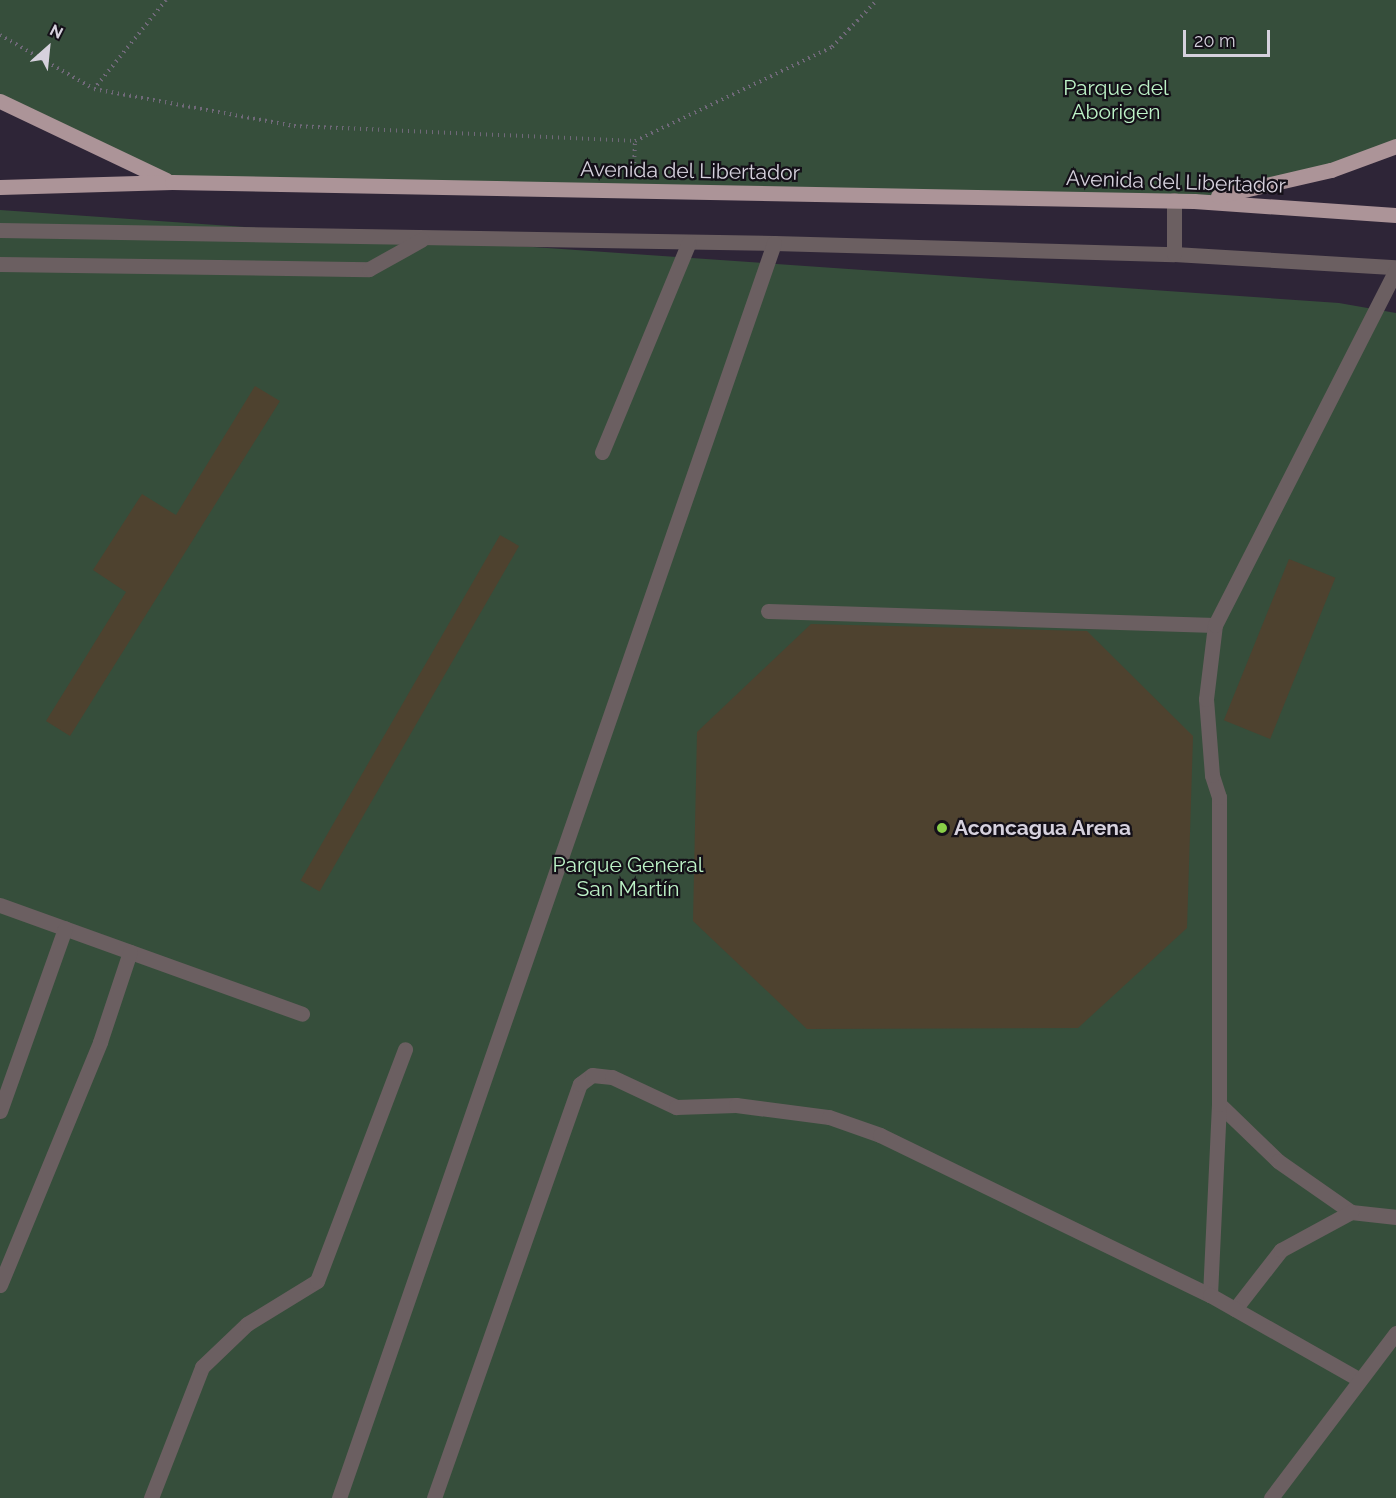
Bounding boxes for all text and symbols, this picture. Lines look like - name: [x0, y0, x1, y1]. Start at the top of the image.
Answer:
- north arrow: [18, 18, 78, 78]
- scale bar: [1186, 18, 1273, 56]
- text: N: [47, 20, 66, 43]
- text: 20 m: [1194, 30, 1236, 51]
- park label: Parque del Aborigen: [1063, 75, 1169, 125]
- street label: Avenida del Libertador: [579, 156, 801, 186]
- street label: Avenida del Libertador: [1065, 166, 1287, 198]
- place label: Aconcagua Arena: [954, 815, 1132, 841]
- marker: Aconcagua Arena: [935, 821, 949, 835]
- park label: Parque General San Martín: [553, 852, 703, 902]

